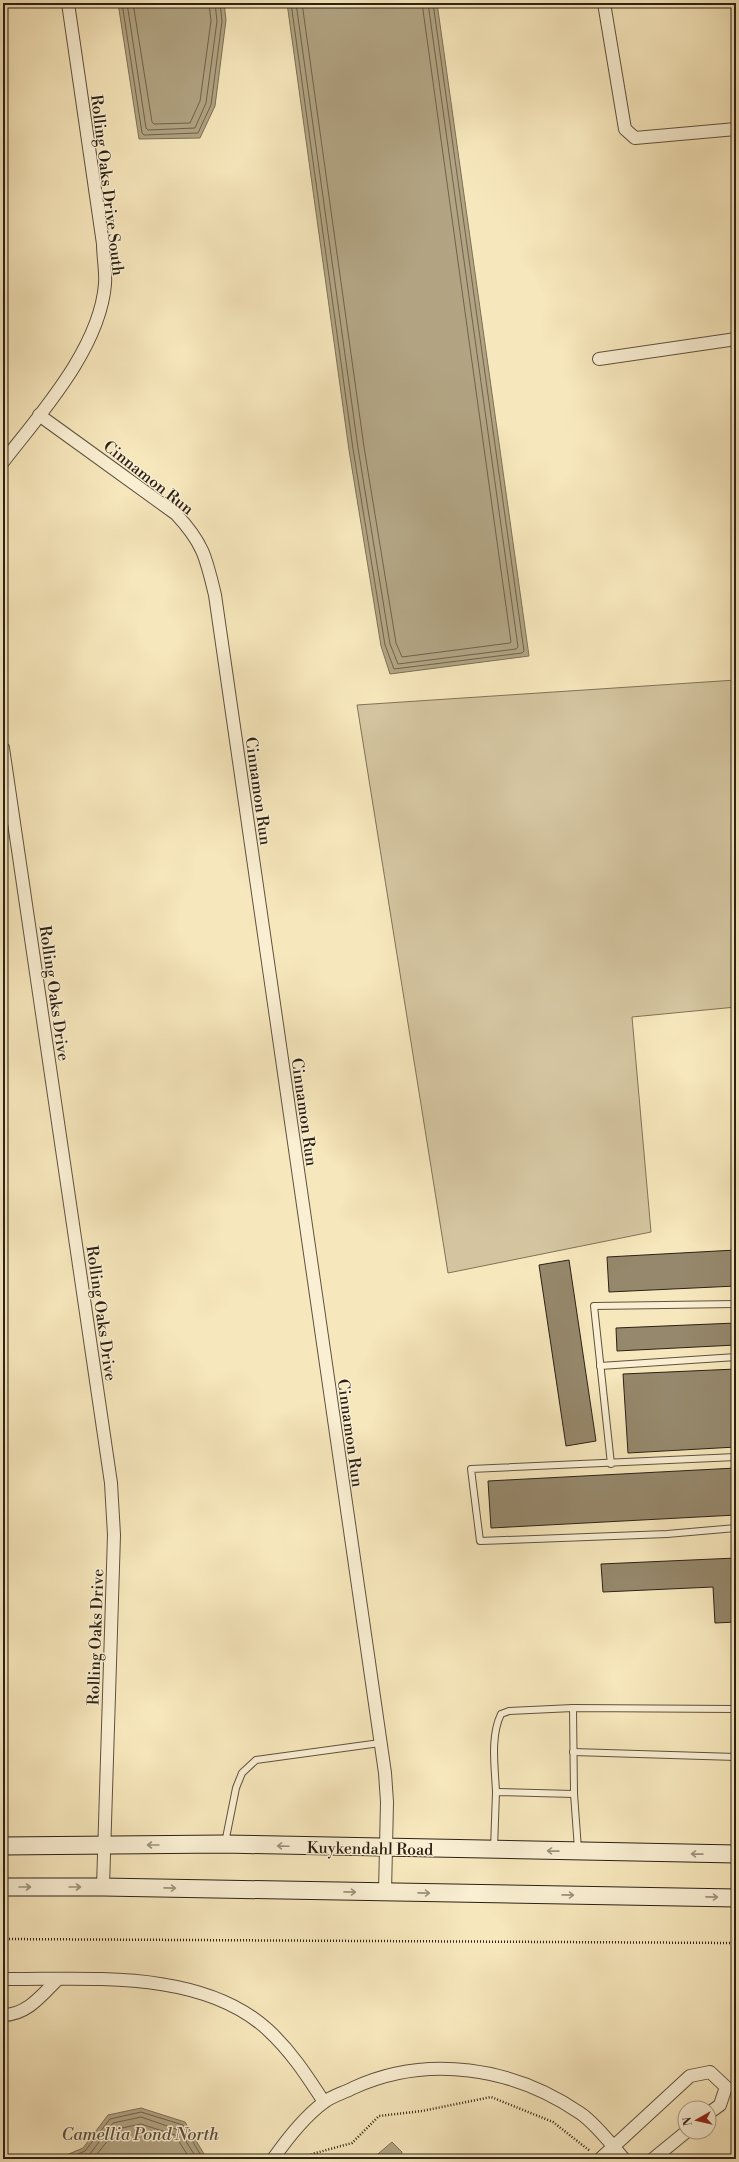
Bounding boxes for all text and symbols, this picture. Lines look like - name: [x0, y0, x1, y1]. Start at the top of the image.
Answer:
- street label: Rolling Oaks Drive South: [86, 93, 128, 277]
- street label: Cinnamon Run: [99, 436, 198, 520]
- street label: Cinnamon Run: [241, 736, 276, 847]
- street label: Rolling Oaks Drive: [35, 924, 73, 1062]
- street label: Cinnamon Run: [287, 1057, 322, 1168]
- street label: Rolling Oaks Drive: [82, 1244, 120, 1382]
- street label: Cinnamon Run: [333, 1378, 368, 1489]
- street label: Rolling Oaks Drive: [84, 1569, 108, 1706]
- street label: Kuykendahl Road: [307, 1838, 433, 1860]
- one-way arrow: [147, 1841, 160, 1849]
- one-way arrow: [277, 1842, 290, 1850]
- one-way arrow: [547, 1848, 560, 1855]
- one-way arrow: [691, 1850, 704, 1858]
- one-way arrow: [18, 1883, 31, 1891]
- one-way arrow: [68, 1883, 81, 1891]
- one-way arrow: [163, 1884, 176, 1892]
- one-way arrow: [343, 1888, 356, 1895]
- one-way arrow: [417, 1889, 430, 1897]
- one-way arrow: [561, 1891, 574, 1899]
- one-way arrow: [705, 1894, 718, 1901]
- north arrow: [677, 2100, 717, 2140]
- text: N: [681, 2116, 696, 2127]
- water label: Camellia Pond North: [61, 2124, 219, 2146]

